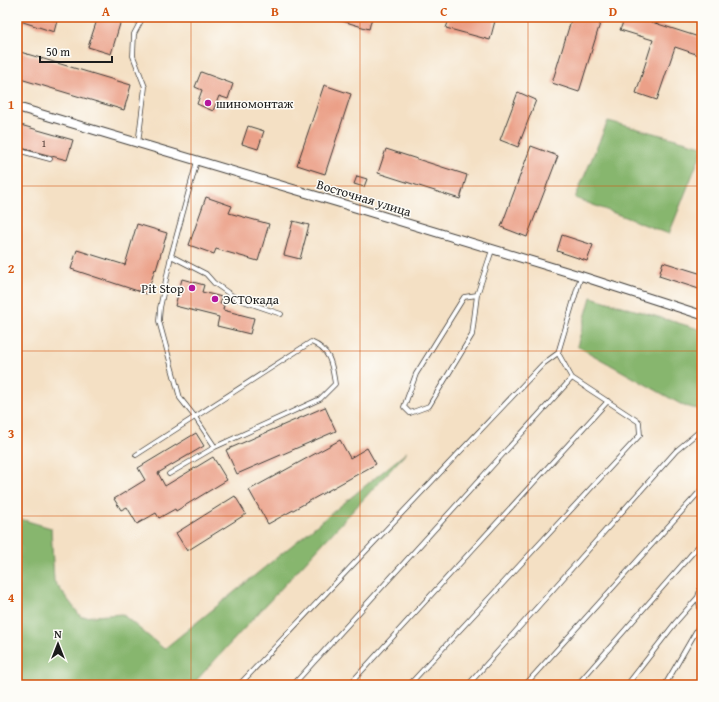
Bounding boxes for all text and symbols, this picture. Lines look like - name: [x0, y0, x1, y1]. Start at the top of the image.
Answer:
- text: A: [102, 2, 111, 21]
- text: B: [271, 2, 279, 21]
- text: C: [440, 2, 448, 21]
- text: D: [609, 2, 617, 21]
- scale bar: [40, 38, 112, 64]
- text: 50 m: [46, 43, 70, 60]
- place label: шиномонтаж: [216, 94, 294, 113]
- text: 1: [8, 95, 14, 114]
- marker: шиномонтаж: [203, 98, 213, 108]
- house number: 1: [41, 135, 47, 151]
- street label: Восточная улица: [314, 175, 414, 222]
- text: 2: [8, 259, 15, 278]
- place label: Pit Stop: [141, 279, 184, 298]
- marker: Pit Stop: [187, 283, 197, 293]
- place label: ЭСТОкада: [223, 290, 280, 309]
- marker: ЭСТОкада: [210, 294, 220, 304]
- text: 3: [8, 424, 14, 443]
- text: 4: [8, 588, 15, 607]
- north arrow: [38, 624, 78, 664]
- text: N: [54, 626, 62, 642]

